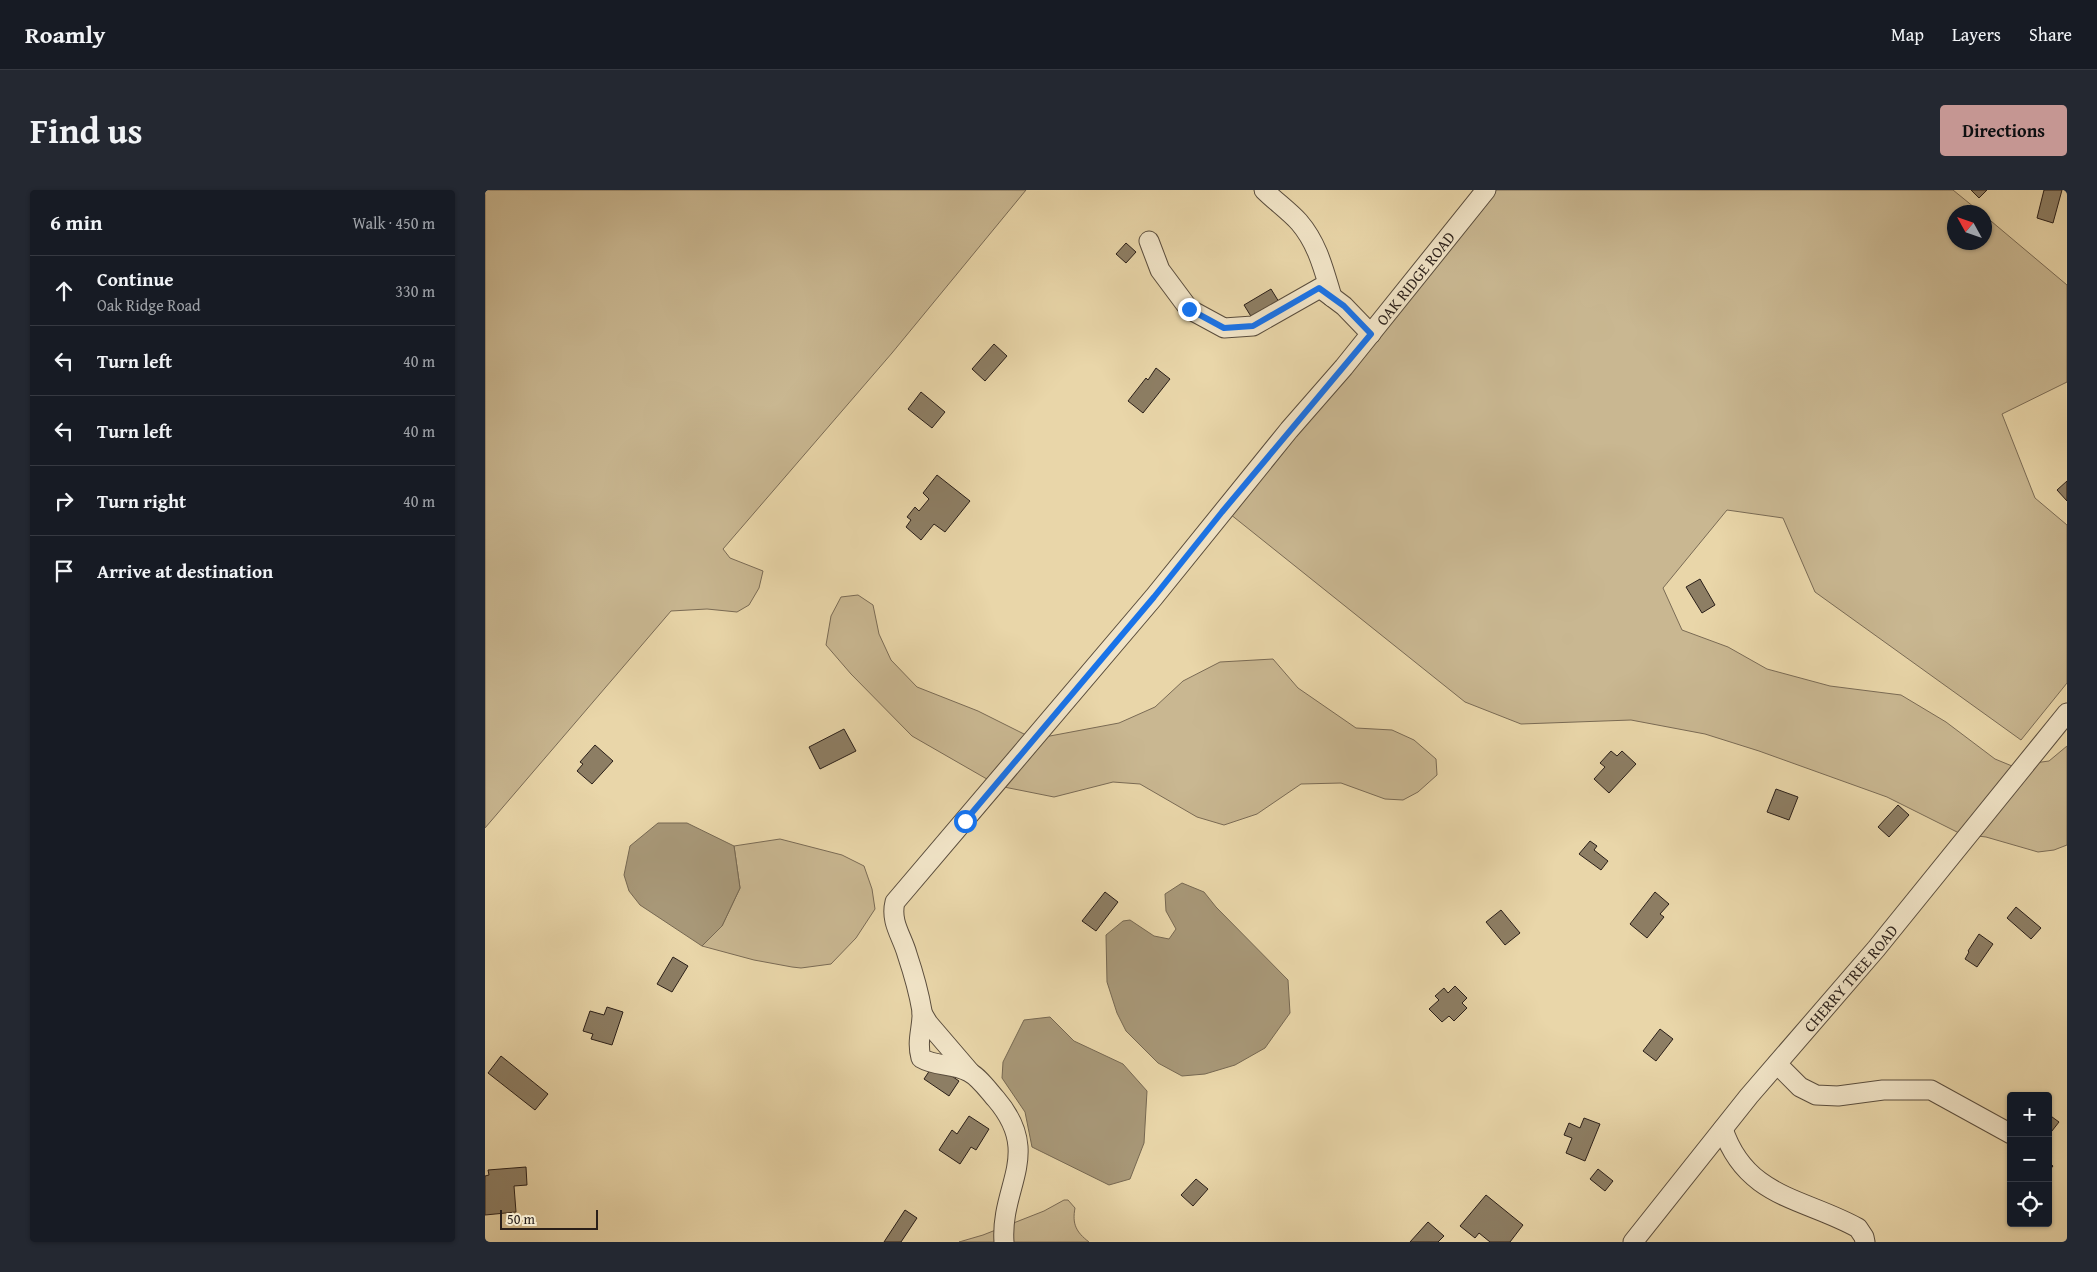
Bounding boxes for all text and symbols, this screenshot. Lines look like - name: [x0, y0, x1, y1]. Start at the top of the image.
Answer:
- text: Roamly: [25, 17, 105, 52]
- text: Map: [1891, 21, 1924, 48]
- text: Layers: [1952, 21, 2001, 48]
- text: Share: [2029, 21, 2072, 48]
- text: Find us: [30, 105, 143, 156]
- button: Directions: [1940, 105, 2067, 156]
- north arrow: [1947, 205, 1992, 250]
- text: 6 min: [50, 207, 102, 238]
- text: Walk · 450 m: [352, 211, 435, 235]
- street label: OAK RIDGE ROAD: [1370, 226, 1461, 330]
- text: Continue: [97, 265, 174, 293]
- icon: ahead: [50, 277, 78, 305]
- text: 330 m: [395, 279, 435, 303]
- text: Oak Ridge Road: [97, 293, 201, 317]
- route end: [1178, 298, 1201, 321]
- icon: left: [50, 347, 78, 375]
- text: Turn left: [97, 347, 172, 375]
- text: 40 m: [403, 349, 435, 373]
- icon: left: [50, 417, 78, 445]
- text: Turn left: [97, 417, 172, 445]
- text: 40 m: [403, 419, 435, 443]
- icon: right: [50, 487, 78, 515]
- text: Turn right: [97, 487, 186, 515]
- text: 40 m: [403, 489, 435, 513]
- icon: arrive: [50, 557, 78, 585]
- text: Arrive at destination: [97, 557, 273, 585]
- route start: [954, 810, 977, 833]
- street label: CHERRY TREE ROAD: [1798, 919, 1904, 1037]
- map controls: [2007, 1092, 2052, 1227]
- button: +: [2007, 1092, 2052, 1137]
- button: −: [2007, 1137, 2052, 1182]
- button: locate: [2007, 1182, 2052, 1227]
- scale bar: [500, 1207, 597, 1230]
- text: 50 m: [507, 1209, 535, 1229]

